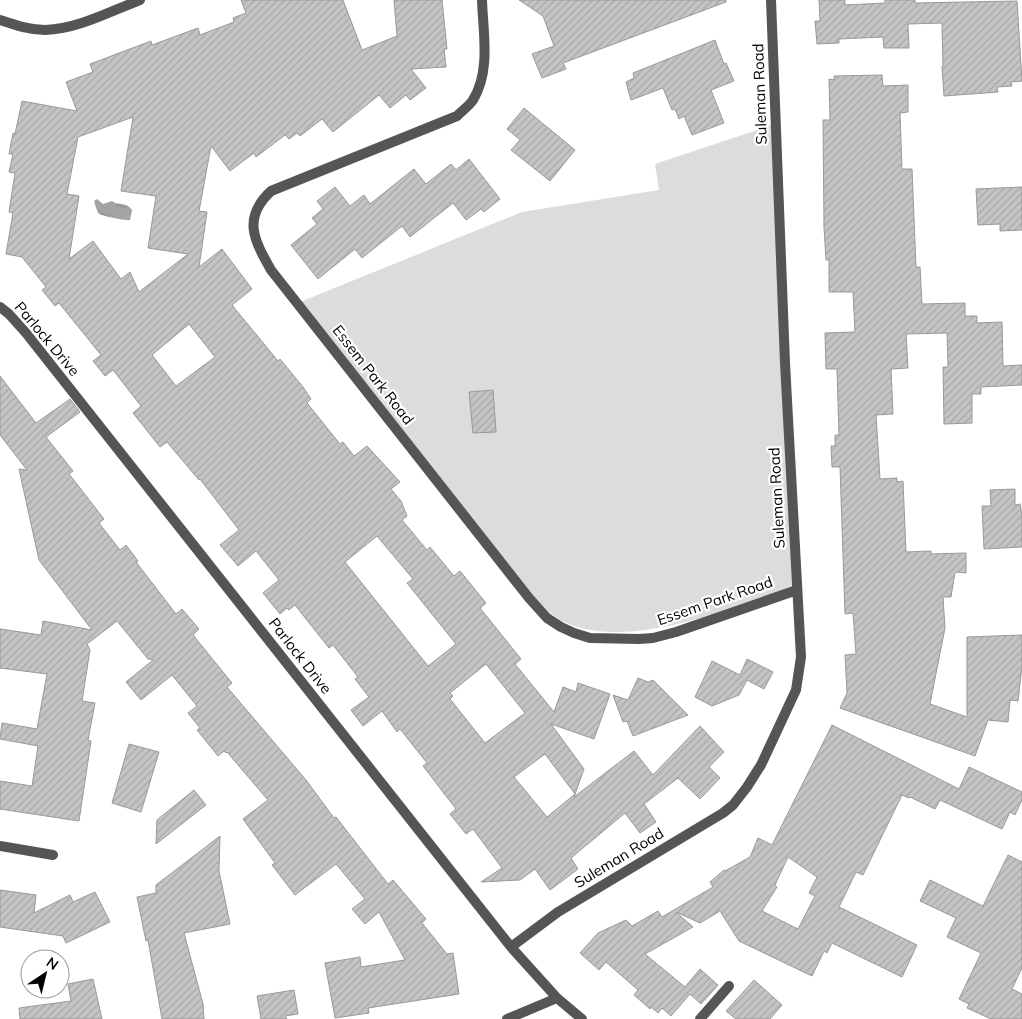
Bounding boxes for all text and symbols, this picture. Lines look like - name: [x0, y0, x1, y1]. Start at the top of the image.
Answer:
- street label: Suleman Road: [748, 43, 771, 145]
- street label: Parlock Drive: [11, 298, 84, 380]
- street label: Essem Park Road: [329, 321, 418, 428]
- street label: Suleman Road: [764, 447, 789, 549]
- street label: Essem Park Road: [654, 572, 775, 629]
- street label: Parlock Drive: [265, 614, 336, 698]
- street label: Suleman Road: [570, 823, 667, 892]
- north arrow: [20, 949, 70, 999]
- text: N: [43, 953, 62, 974]

